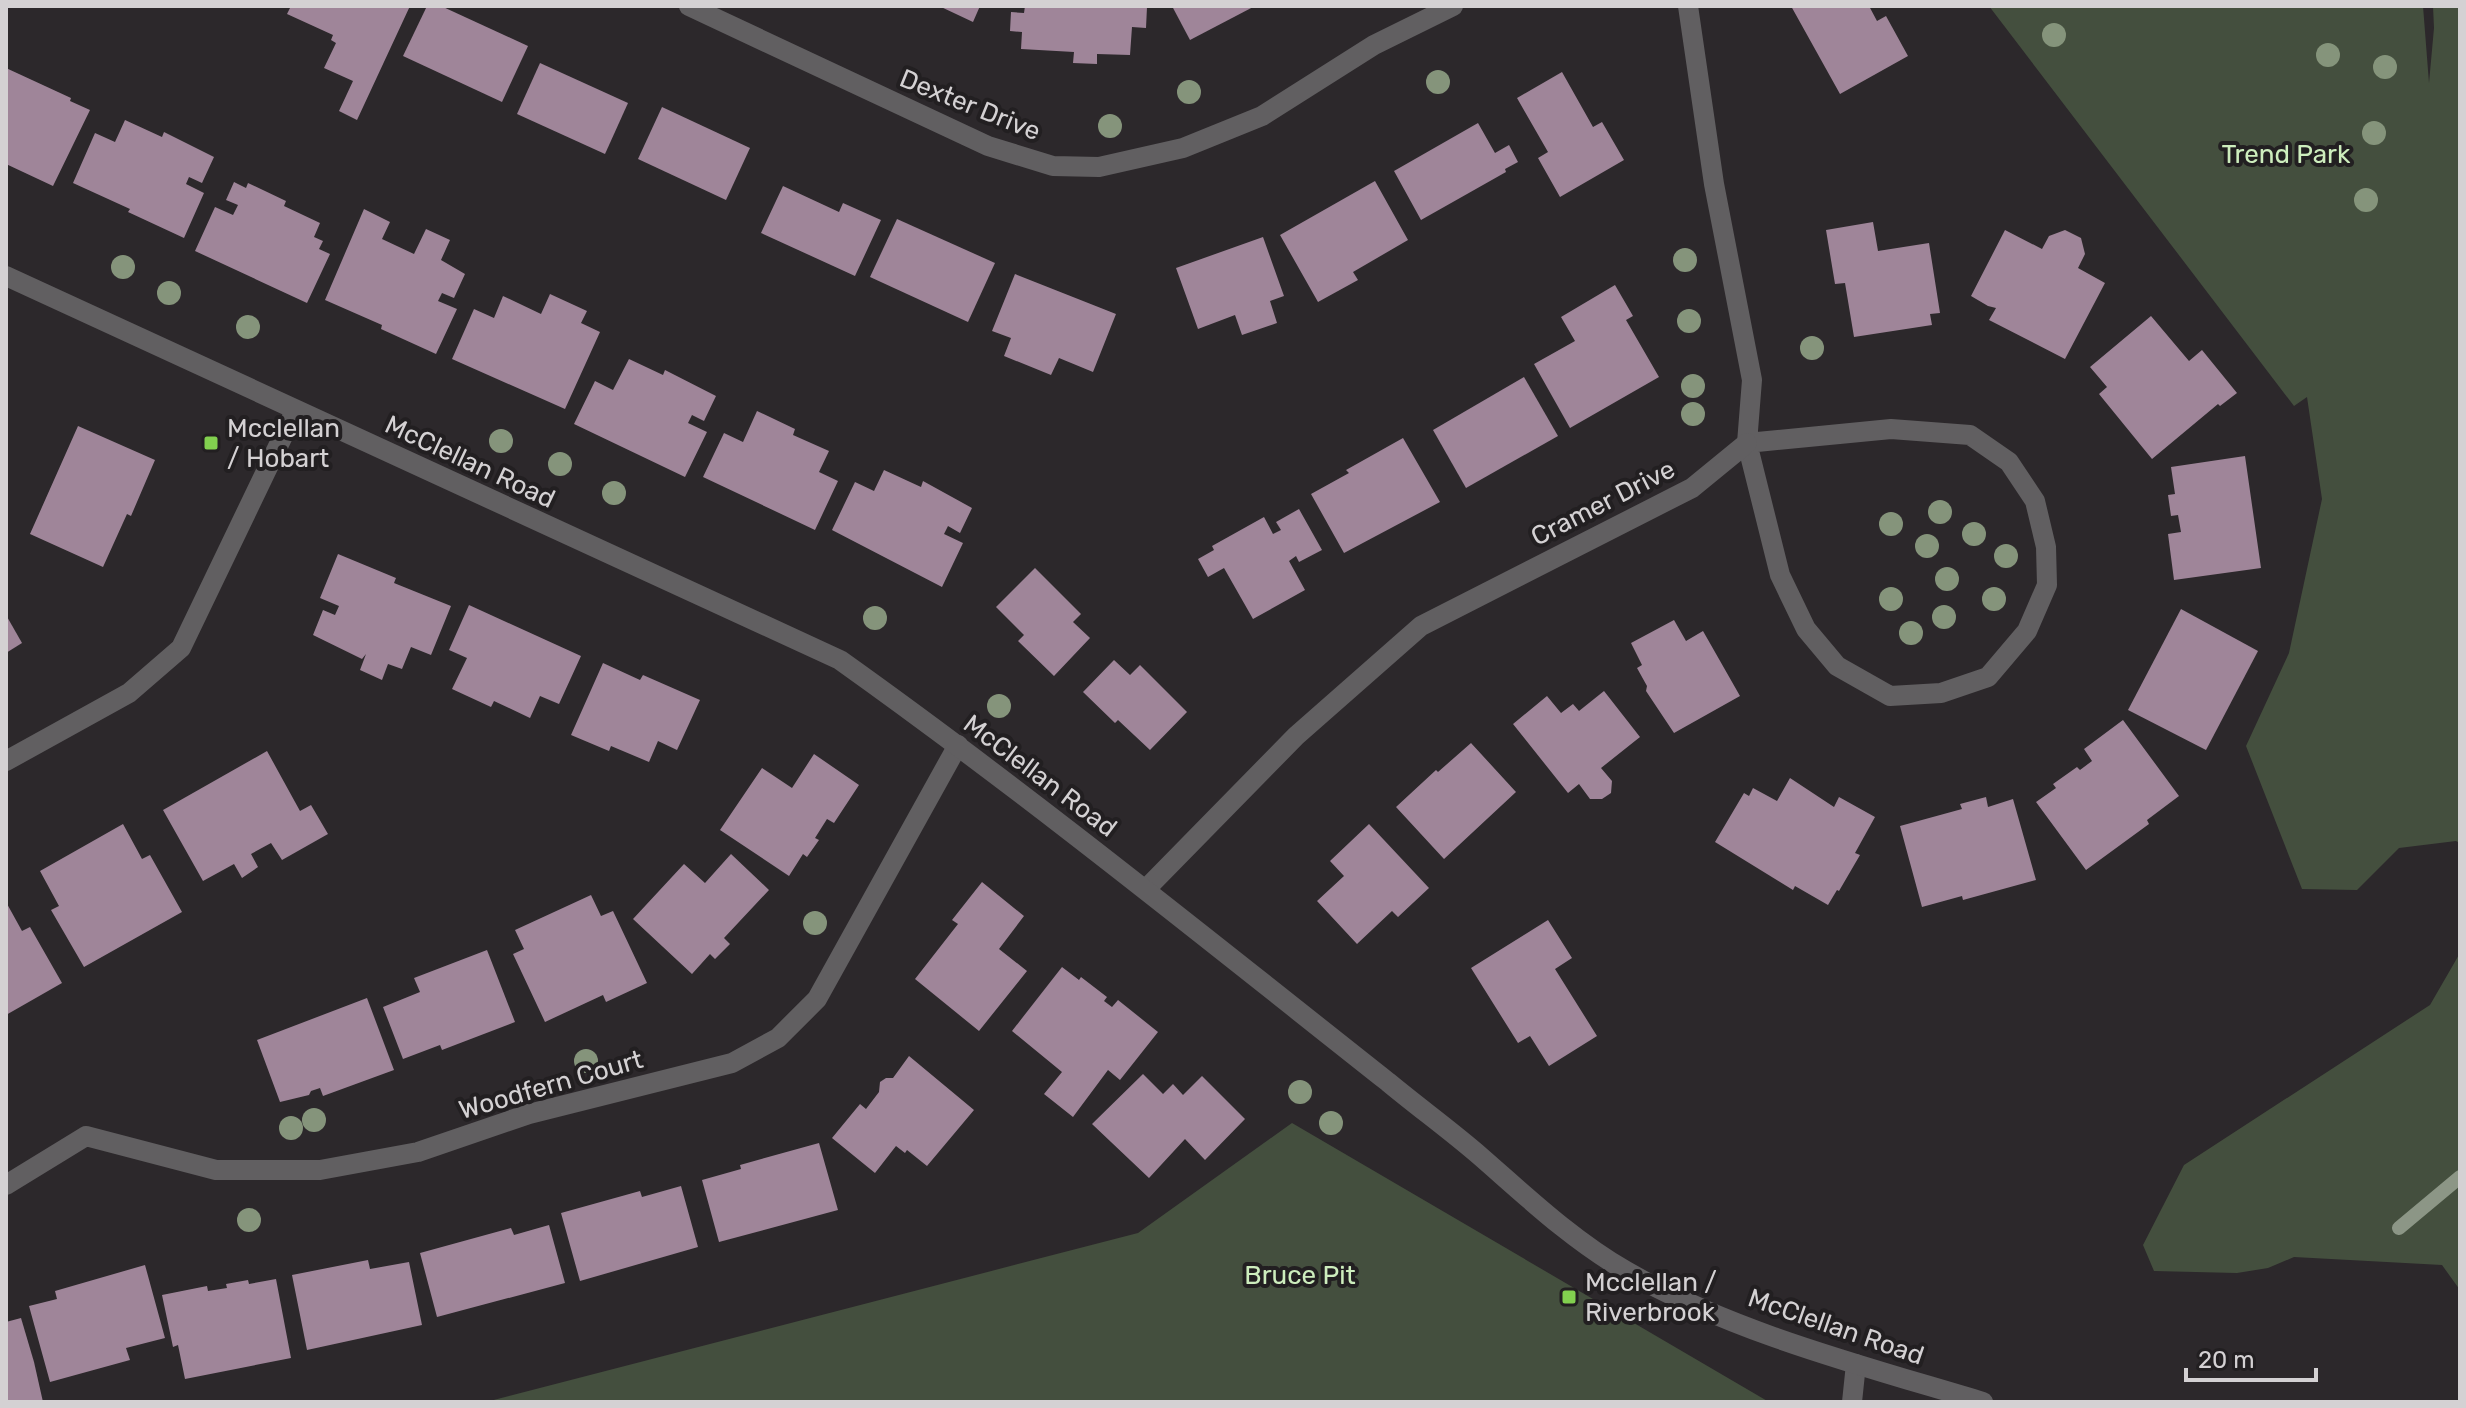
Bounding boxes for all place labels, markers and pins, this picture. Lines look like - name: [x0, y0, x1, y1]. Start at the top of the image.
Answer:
- place label: Mcclellan / Hobart: [227, 413, 340, 474]
- marker: Mcclellan / Hobart: [202, 434, 220, 452]
- place label: Mcclellan / Riverbrook: [1585, 1267, 1717, 1328]
- marker: Mcclellan / Riverbrook: [1560, 1288, 1578, 1306]

